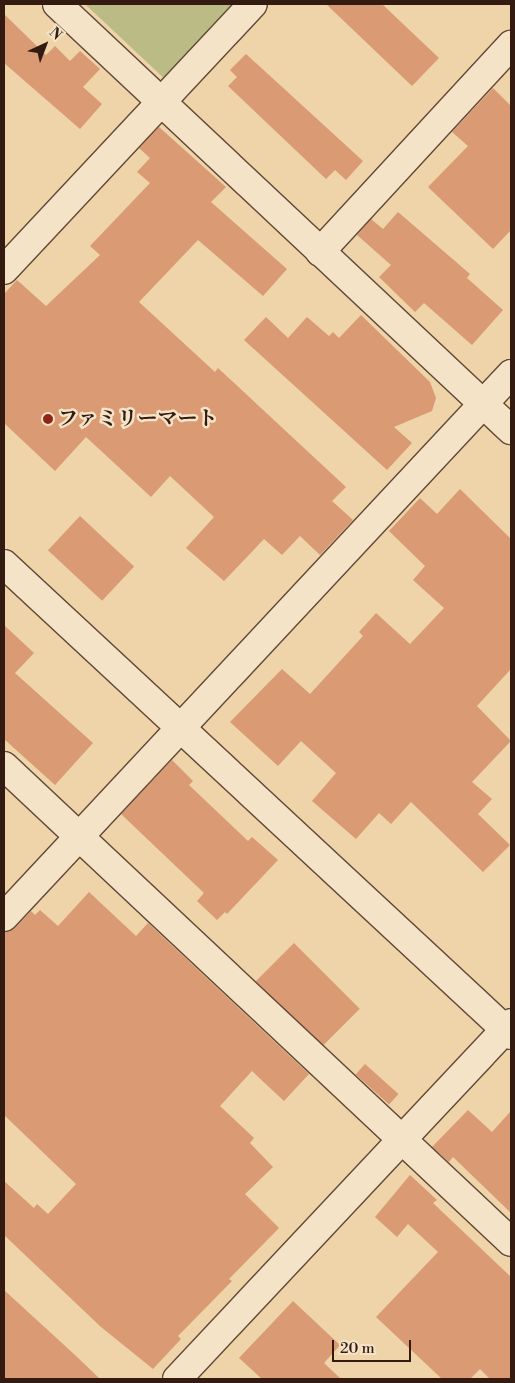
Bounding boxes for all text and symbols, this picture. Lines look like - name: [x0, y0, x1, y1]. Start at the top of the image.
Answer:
- north arrow: [20, 20, 70, 70]
- text: N: [45, 24, 65, 44]
- place label: ファミリーマート: [58, 407, 218, 431]
- marker: ファミリーマート: [42, 413, 54, 425]
- scale bar: [335, 1330, 414, 1362]
- text: 20 m: [340, 1339, 375, 1358]

